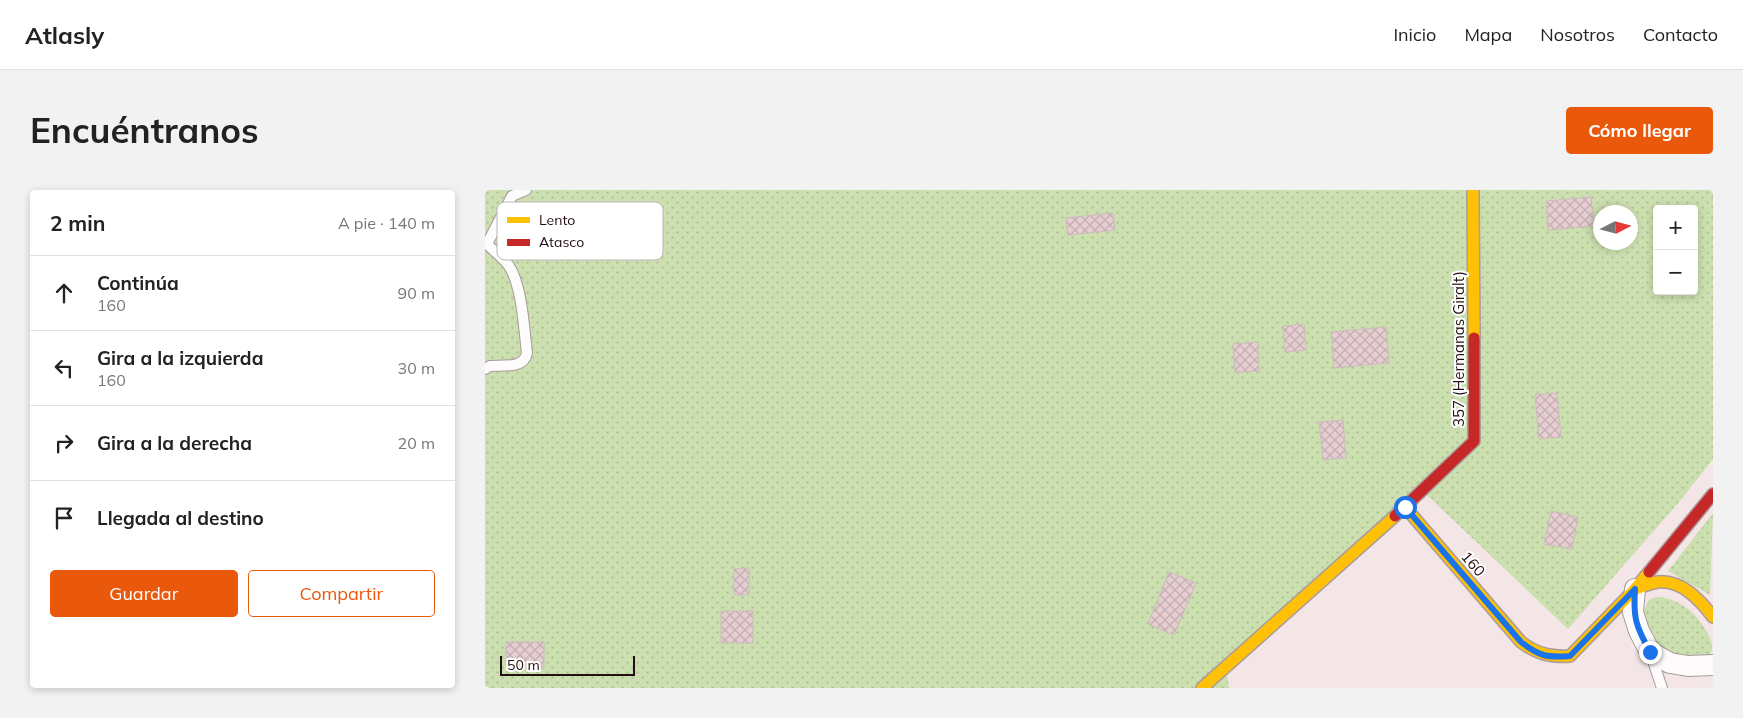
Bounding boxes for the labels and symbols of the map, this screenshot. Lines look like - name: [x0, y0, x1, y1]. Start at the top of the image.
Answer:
- legend: [497, 202, 663, 260]
- north arrow: [1593, 205, 1638, 250]
- text: Lento: [539, 211, 575, 229]
- text: Atasco: [539, 233, 584, 251]
- street label: 357 (Hermanas Giralt): [1449, 271, 1468, 427]
- route start: [1394, 496, 1417, 519]
- street label: 160: [1457, 547, 1489, 580]
- route end: [1639, 641, 1662, 664]
- scale bar: [500, 653, 635, 676]

